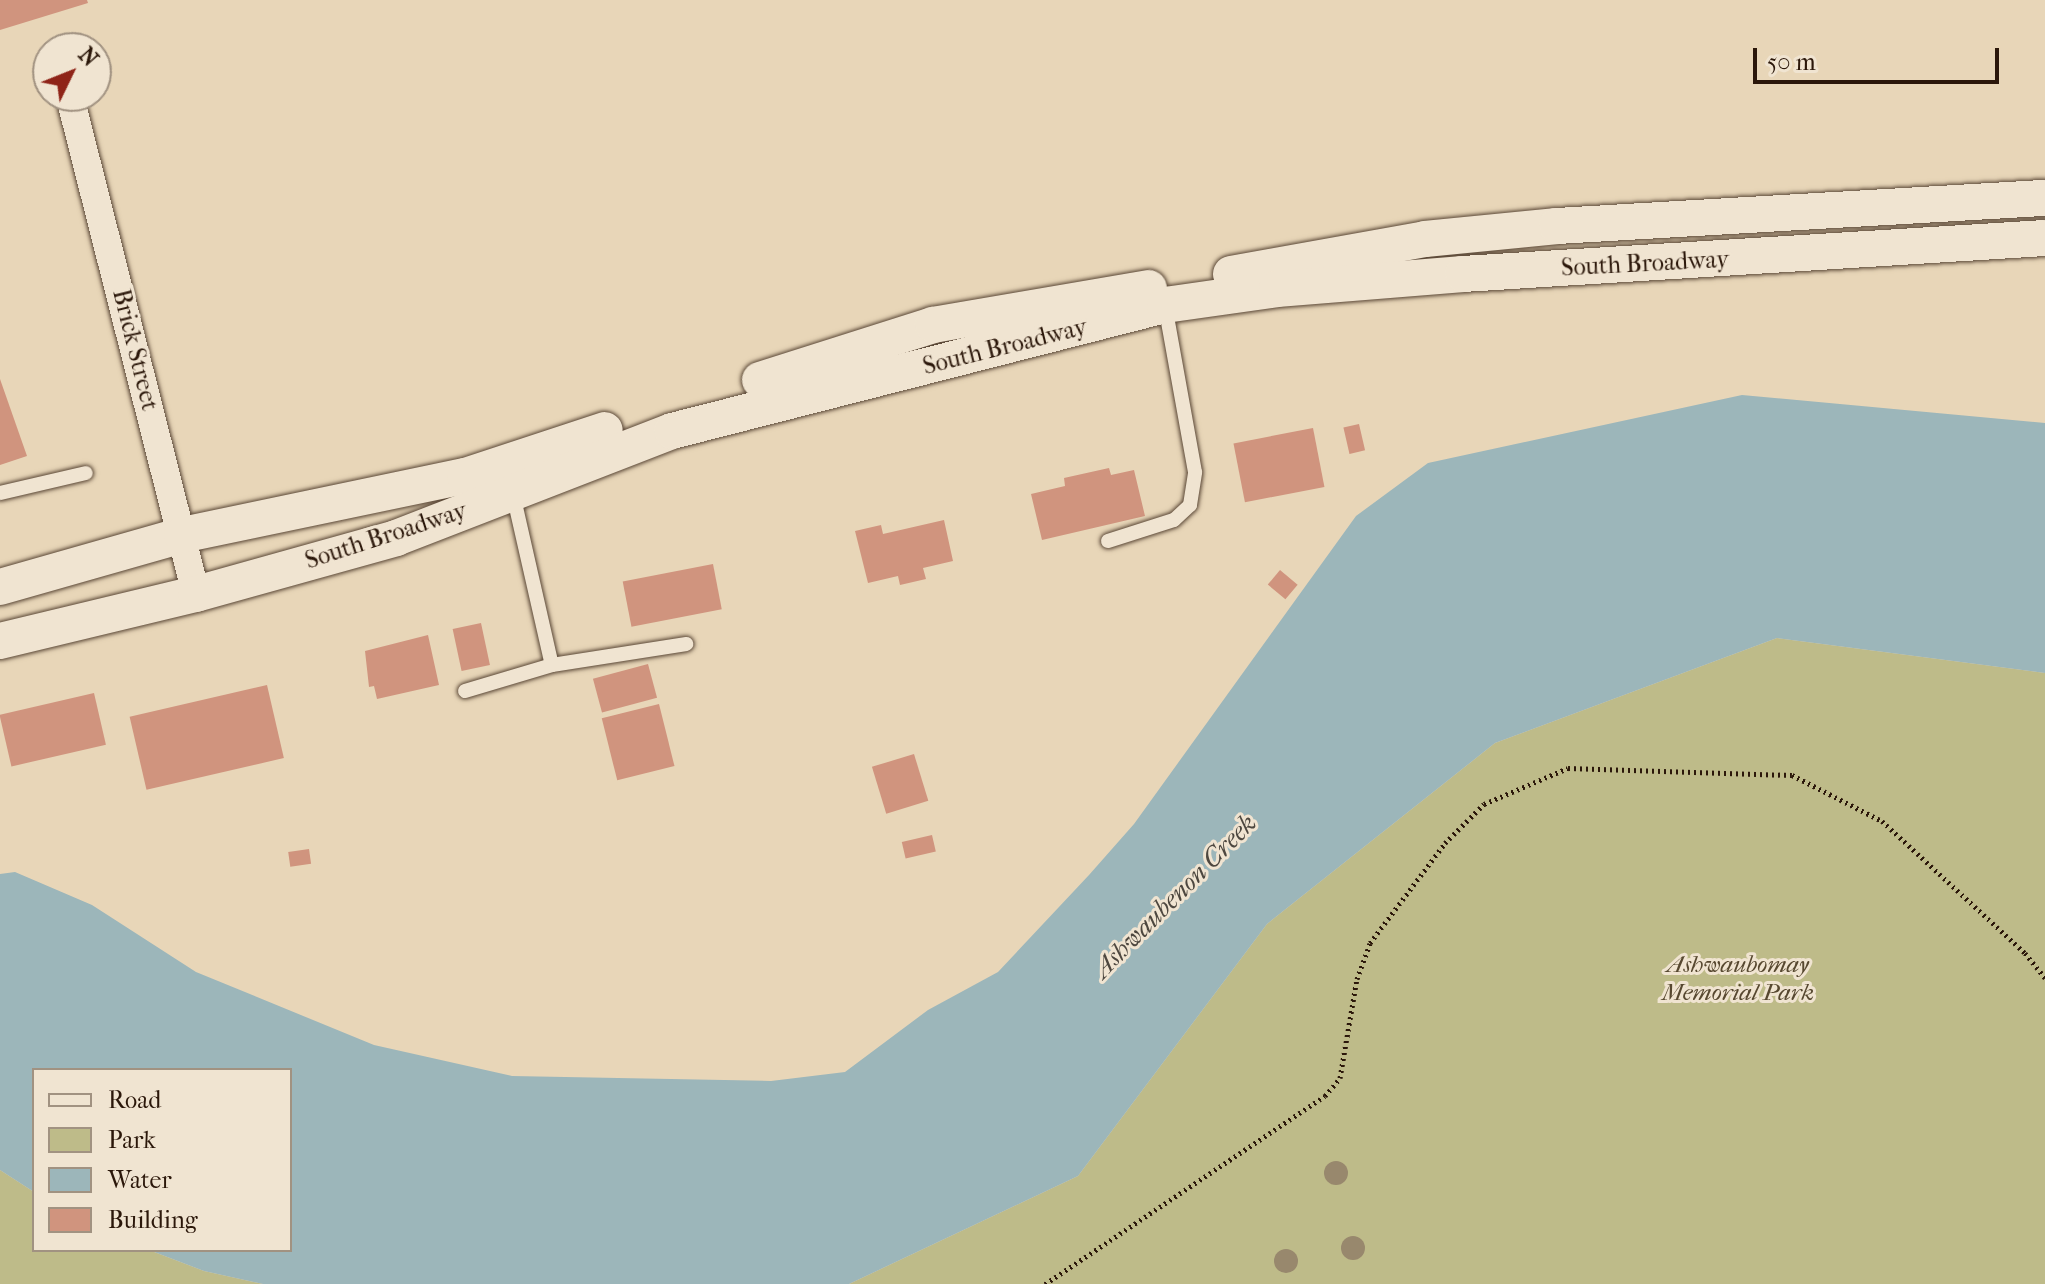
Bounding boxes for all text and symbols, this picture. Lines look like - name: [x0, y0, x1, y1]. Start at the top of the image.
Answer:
- north arrow: [32, 32, 112, 112]
- scale bar: [1757, 32, 2003, 82]
- text: N: [73, 42, 103, 72]
- text: 50 m: [1767, 48, 1816, 76]
- street label: South Broadway: [1560, 245, 1730, 283]
- street label: Brick Street: [106, 286, 164, 414]
- street label: South Broadway: [920, 313, 1090, 381]
- street label: South Broadway: [302, 496, 470, 576]
- water label: Ashwaubenon Creek: [1087, 808, 1263, 984]
- park label: Ashwaubomay Memorial Park: [1662, 951, 1814, 1007]
- legend: [32, 1068, 292, 1252]
- text: Road: [108, 1086, 161, 1114]
- text: Park: [108, 1126, 156, 1154]
- text: Water: [108, 1166, 172, 1194]
- text: Building: [108, 1206, 198, 1234]

